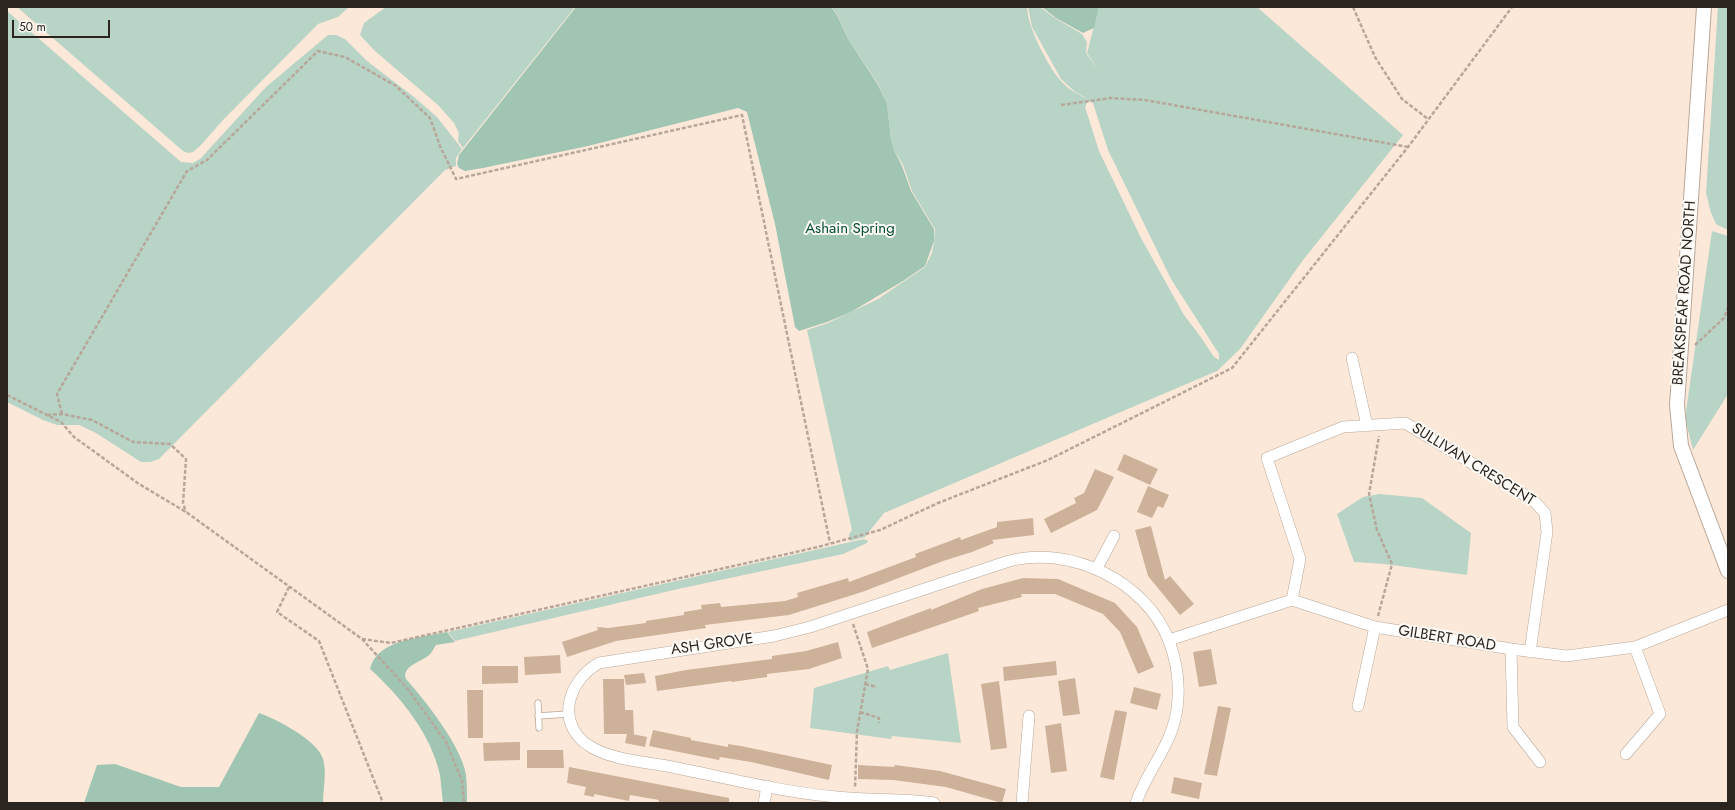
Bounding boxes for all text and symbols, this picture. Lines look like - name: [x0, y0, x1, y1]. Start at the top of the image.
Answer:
- scale bar: [14, 12, 112, 38]
- text: 50 m: [19, 18, 46, 36]
- street label: BREAKSPEAR ROAD NORTH: [1670, 200, 1700, 386]
- park label: Ashain Spring: [805, 220, 895, 238]
- street label: SULLIVAN CRESCENT: [1408, 420, 1538, 510]
- street label: GILBERT ROAD: [1397, 622, 1497, 656]
- street label: ASH GROVE: [670, 630, 754, 660]

